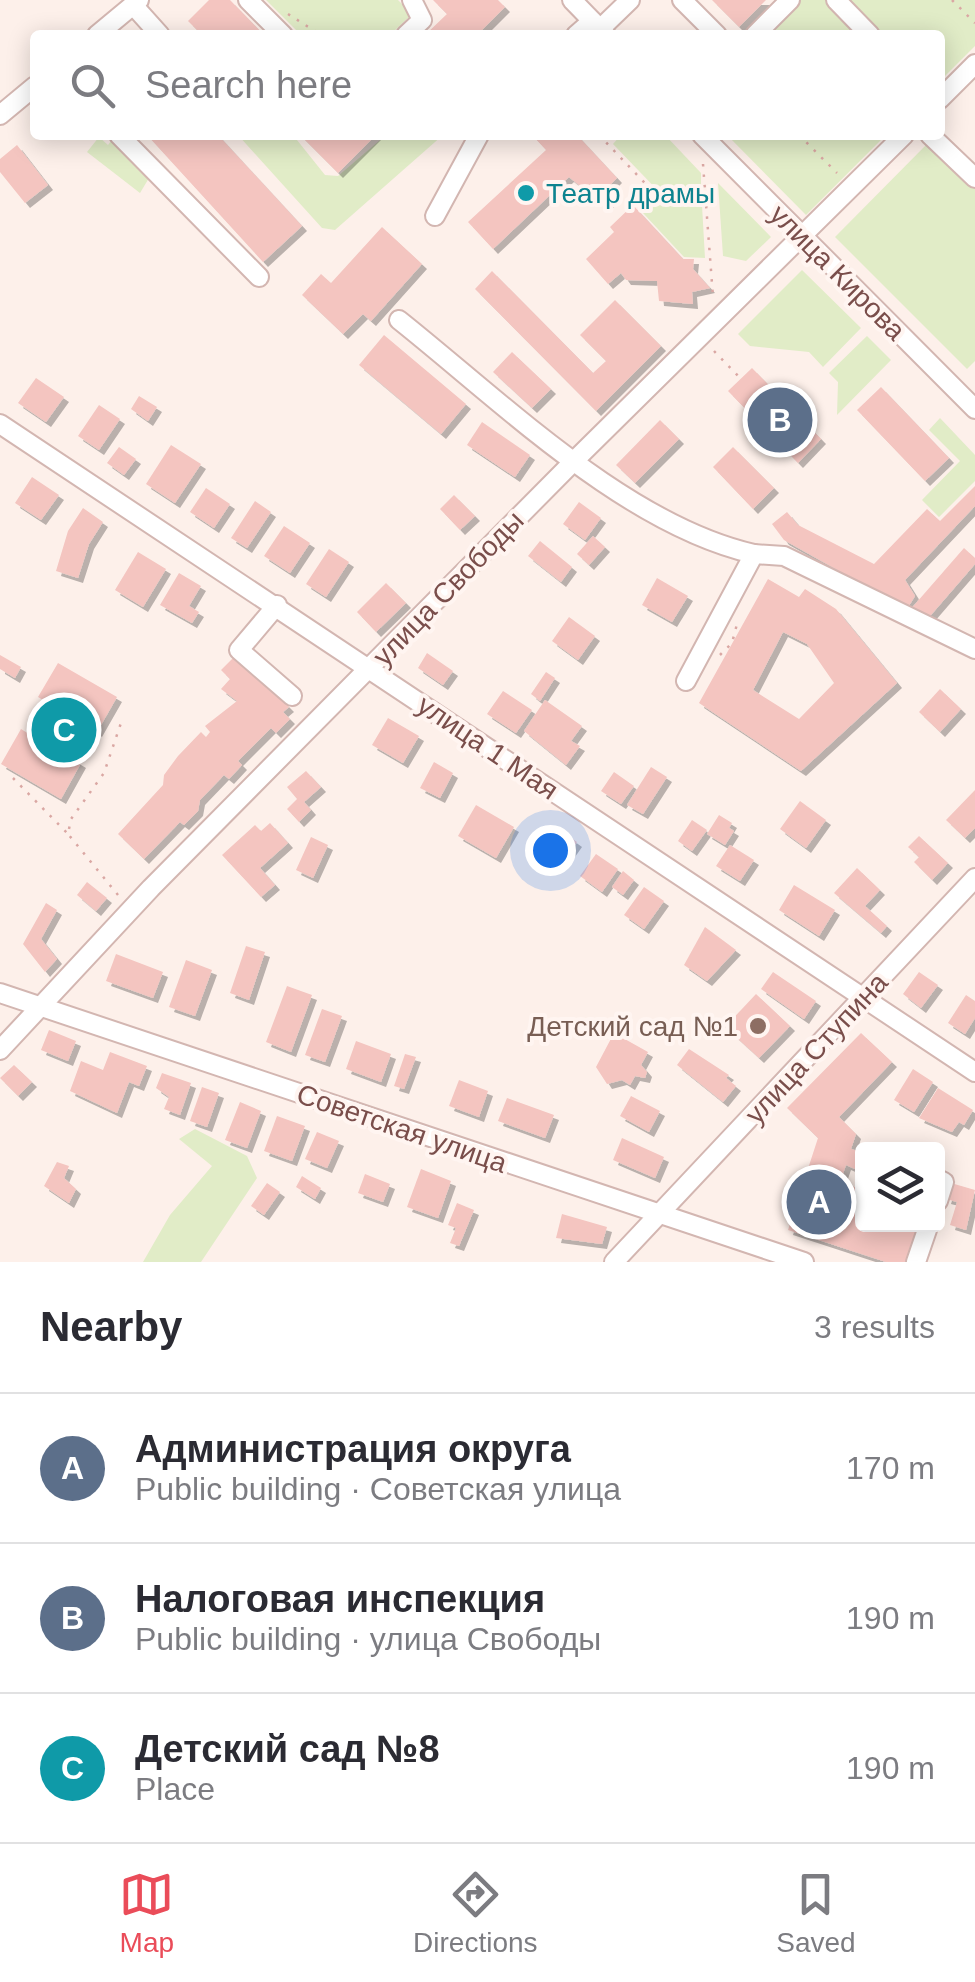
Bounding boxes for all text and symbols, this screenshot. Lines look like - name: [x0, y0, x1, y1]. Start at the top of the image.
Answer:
- search box: [30, 30, 945, 140]
- icon: search: [65, 58, 120, 113]
- text: Search here: [145, 64, 352, 106]
- place label: Театр драмы: [546, 178, 715, 209]
- marker: Театр драмы: [515, 182, 537, 204]
- street label: улица Кирова: [764, 198, 912, 347]
- pin: B: [748, 382, 812, 458]
- street label: улица Свободы: [367, 505, 530, 672]
- street label: улица 1 Мая: [412, 689, 564, 806]
- pin: C: [32, 692, 96, 768]
- your location: [525, 825, 576, 876]
- street label: улица Ступина: [739, 967, 894, 1130]
- place label: Детский сад №1: [527, 1011, 738, 1042]
- marker: Детский сад №1: [747, 1015, 769, 1037]
- street label: Советская улица: [293, 1078, 511, 1179]
- map controls: [855, 1142, 945, 1232]
- button: layers: [855, 1142, 945, 1232]
- pin: A: [786, 1164, 852, 1240]
- text: Nearby: [40, 1303, 182, 1350]
- text: 3 results: [814, 1309, 935, 1345]
- text: Администрация округа: [135, 1428, 571, 1470]
- text: A: [61, 1450, 84, 1486]
- text: 170 m: [846, 1450, 935, 1486]
- text: Public building · Советская улица: [135, 1471, 621, 1507]
- text: Налоговая инспекция: [135, 1578, 545, 1620]
- text: B: [61, 1600, 84, 1636]
- text: 190 m: [846, 1600, 935, 1636]
- text: Public building · улица Свободы: [135, 1621, 601, 1657]
- text: Детский сад №8: [135, 1728, 440, 1770]
- text: C: [61, 1750, 84, 1786]
- text: 190 m: [846, 1750, 935, 1786]
- text: Place: [135, 1771, 215, 1807]
- tab: Map: [119, 1867, 174, 1959]
- tab: Directions: [413, 1867, 538, 1959]
- tab: Saved: [776, 1867, 856, 1959]

